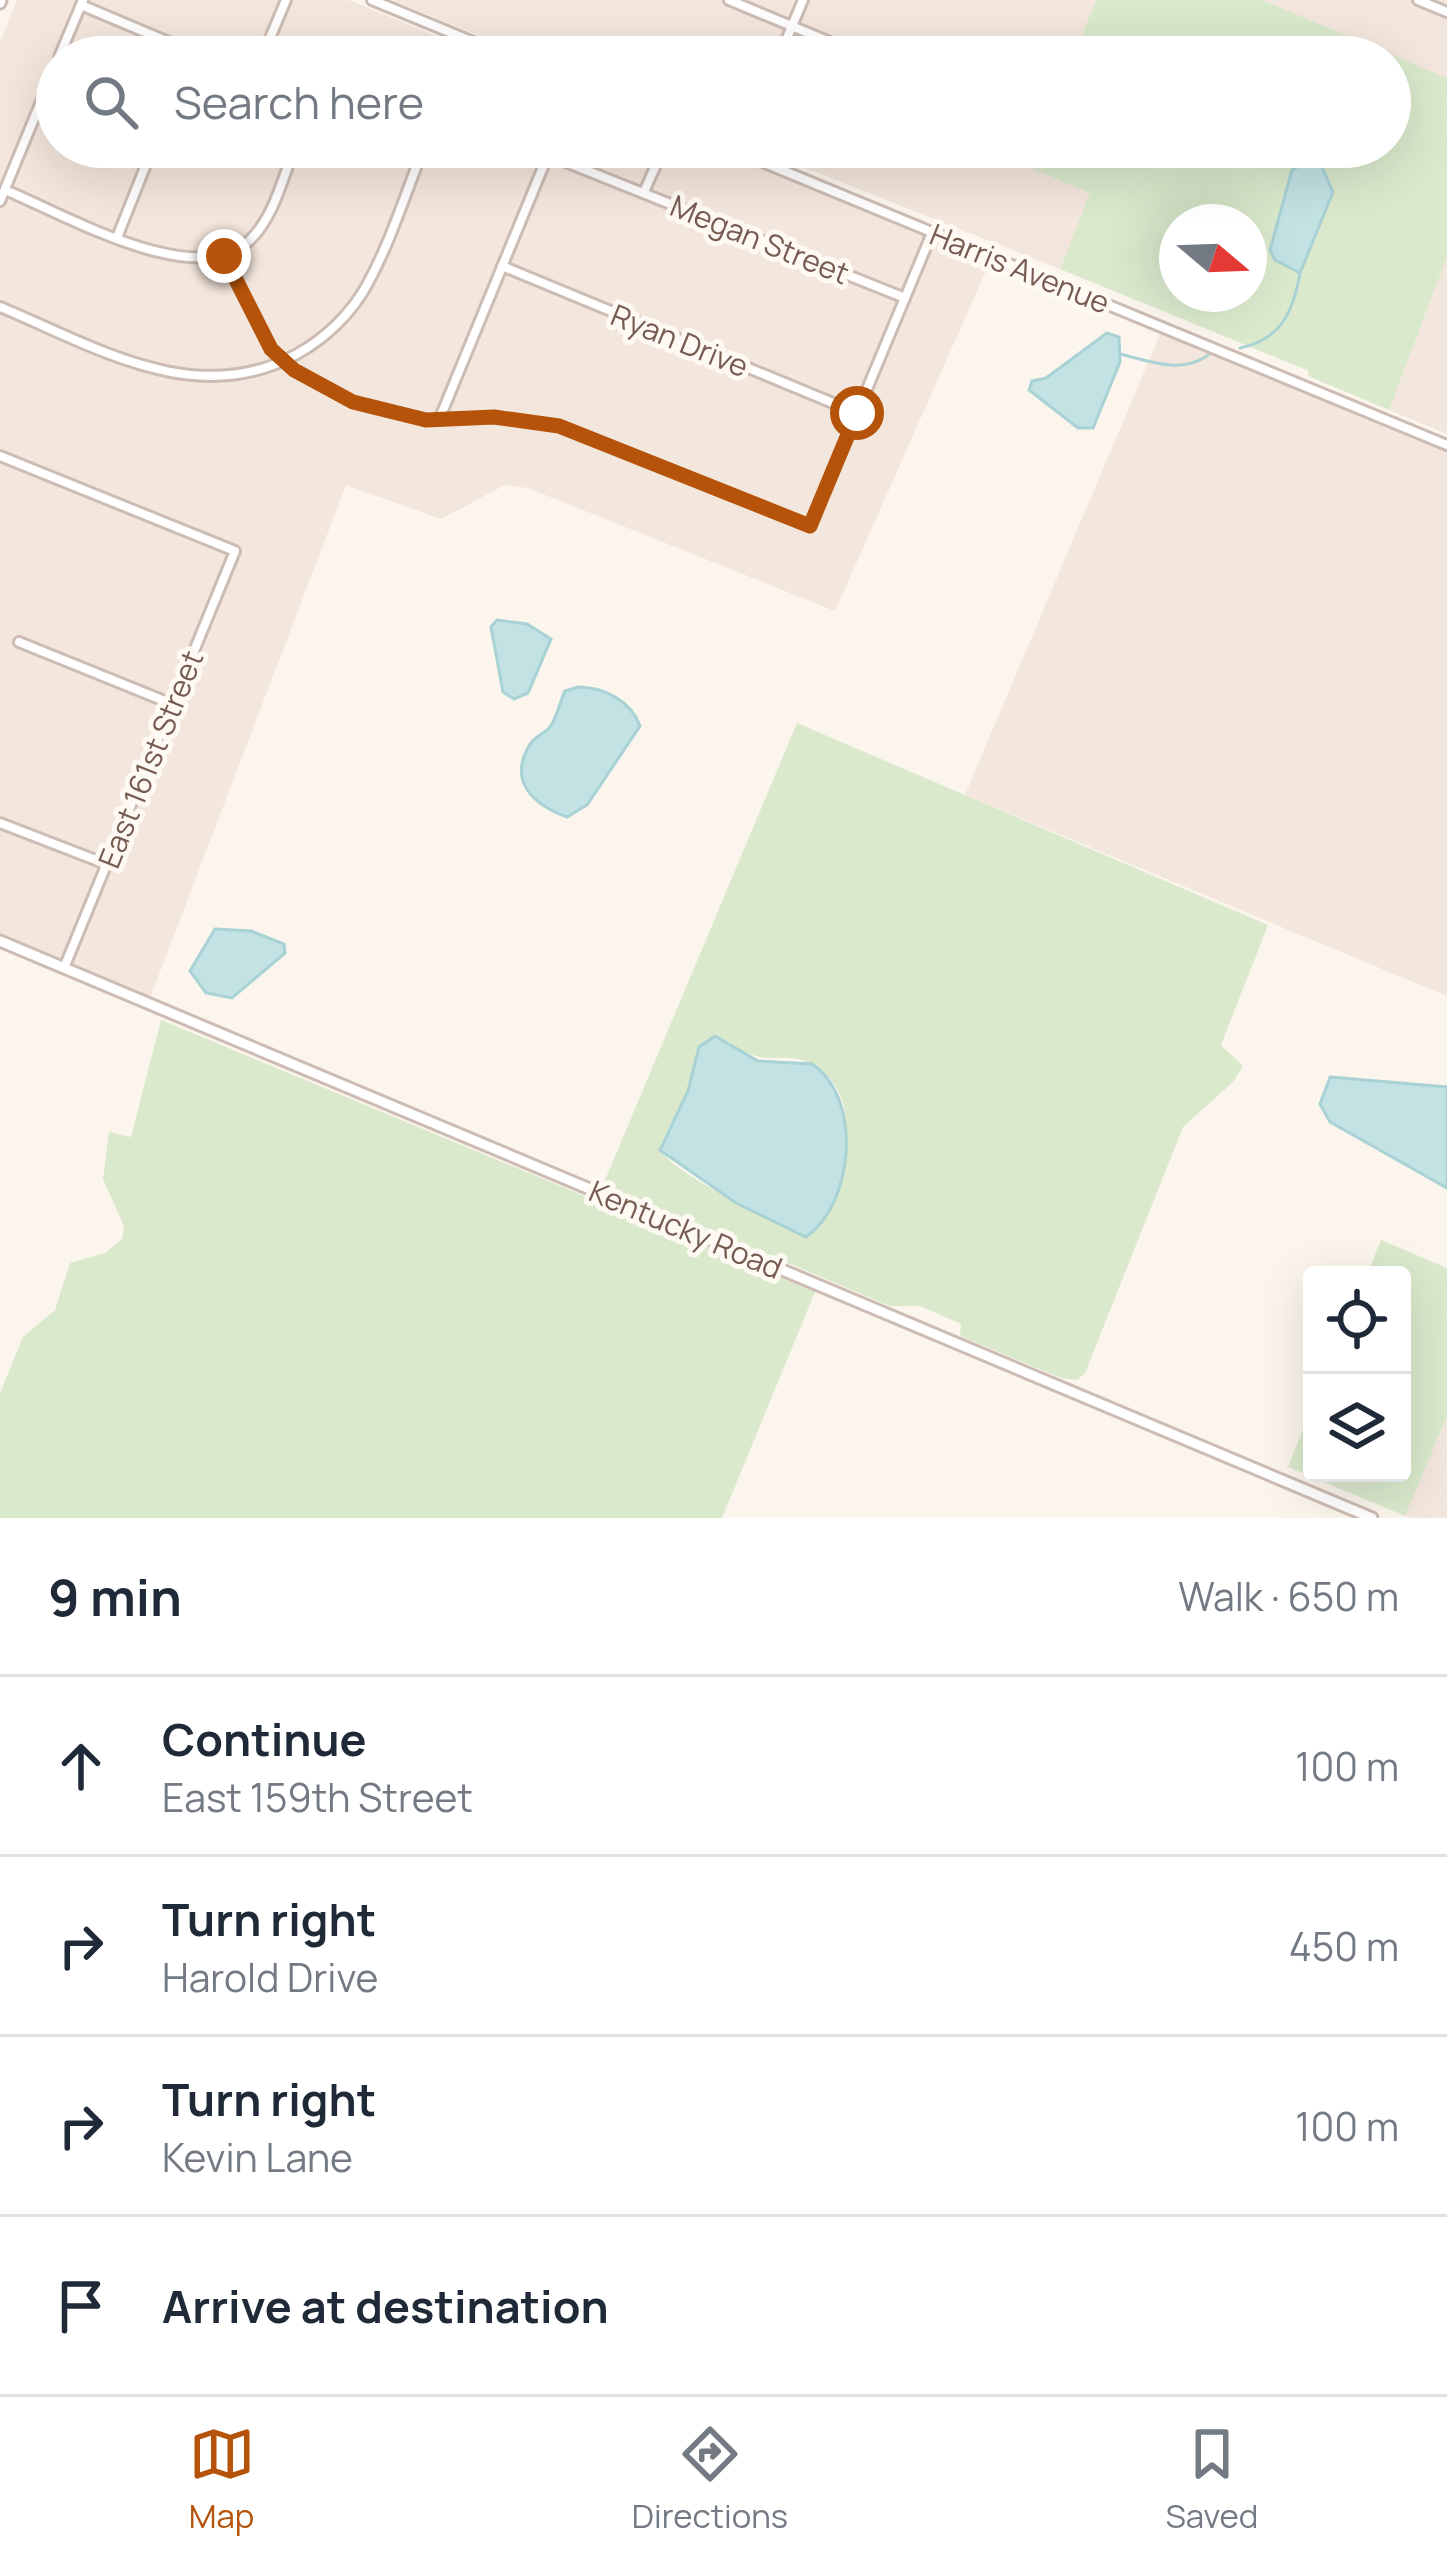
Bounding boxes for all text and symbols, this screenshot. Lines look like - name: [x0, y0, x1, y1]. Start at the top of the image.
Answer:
- search box: [36, 36, 1411, 168]
- icon: search: [78, 69, 144, 135]
- text: Search here: [174, 71, 424, 133]
- street label: Megan Street: [665, 185, 855, 293]
- north arrow: [1159, 204, 1267, 312]
- street label: Harris Avenue: [924, 213, 1116, 323]
- route end: [197, 229, 251, 283]
- street label: Ryan Drive: [605, 294, 755, 386]
- route start: [830, 386, 884, 440]
- street label: East 161st Street: [88, 644, 212, 874]
- street label: Kentucky Road: [583, 1170, 789, 1288]
- map controls: [1303, 1266, 1411, 1482]
- button: locate: [1303, 1266, 1411, 1374]
- button: layers: [1303, 1374, 1411, 1482]
- text: 9 min: [48, 1562, 182, 1631]
- text: Walk · 650 m: [1178, 1569, 1399, 1623]
- text: Continue: [162, 1708, 367, 1770]
- icon: ahead: [48, 1733, 114, 1799]
- text: 100 m: [1295, 1739, 1399, 1793]
- text: East 159th Street: [162, 1770, 473, 1824]
- text: Turn right: [162, 1888, 376, 1950]
- icon: right: [48, 1913, 114, 1979]
- text: 450 m: [1289, 1919, 1399, 1973]
- text: Harold Drive: [162, 1950, 378, 2004]
- text: Turn right: [162, 2068, 376, 2130]
- icon: right: [48, 2093, 114, 2159]
- text: 100 m: [1295, 2099, 1399, 2153]
- text: Kevin Lane: [162, 2130, 353, 2184]
- icon: arrive: [48, 2273, 114, 2339]
- text: Arrive at destination: [162, 2275, 609, 2337]
- tab: Map: [189, 2421, 255, 2538]
- tab: Directions: [632, 2421, 788, 2538]
- tab: Saved: [1165, 2421, 1258, 2538]

